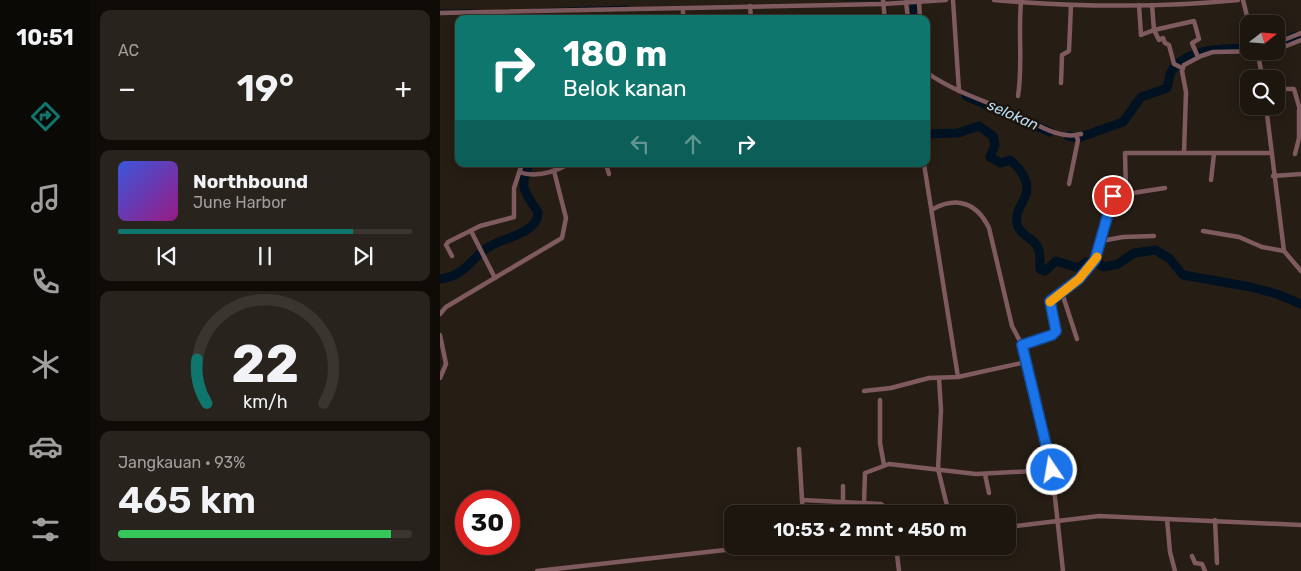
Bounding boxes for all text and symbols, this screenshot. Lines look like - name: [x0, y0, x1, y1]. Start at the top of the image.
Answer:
- north arrow: [1240, 15, 1285, 60]
- map controls: [1240, 15, 1285, 115]
- text: 10:51: [16, 24, 74, 51]
- text: 180 m: [563, 33, 667, 75]
- icon: right: [480, 35, 545, 100]
- text: AC: [118, 41, 139, 60]
- text: 19°: [237, 65, 294, 111]
- button: search: [1240, 70, 1285, 115]
- text: −: [118, 72, 136, 105]
- text: +: [395, 72, 412, 105]
- text: Belok kanan: [563, 75, 687, 102]
- water label: selokan: [985, 96, 1041, 134]
- icon: directions: [28, 99, 63, 134]
- icon: left: [626, 130, 654, 158]
- icon: ahead: [679, 130, 707, 158]
- icon: right: [732, 130, 760, 158]
- text: Northbound: [193, 170, 308, 193]
- pin: [1092, 175, 1134, 217]
- icon: music: [28, 181, 63, 216]
- icon: arrive: [1099, 182, 1127, 210]
- text: June Harbor: [193, 193, 286, 212]
- icon: previous: [153, 242, 181, 270]
- icon: pause: [251, 242, 279, 270]
- icon: next: [349, 242, 377, 270]
- icon: phone: [28, 264, 63, 299]
- text: 22: [231, 333, 299, 395]
- icon: climate: [28, 347, 63, 382]
- text: km/h: [243, 391, 287, 412]
- icon: car: [28, 429, 63, 464]
- position arrow: [1025, 443, 1077, 495]
- text: Jangkauan · 93%: [118, 453, 245, 472]
- text: 465 km: [118, 477, 256, 523]
- speed limit sign: 30: [455, 490, 520, 555]
- icon: filters: [28, 512, 63, 547]
- text: 10:53 · 2 mnt · 450 m: [773, 518, 967, 541]

